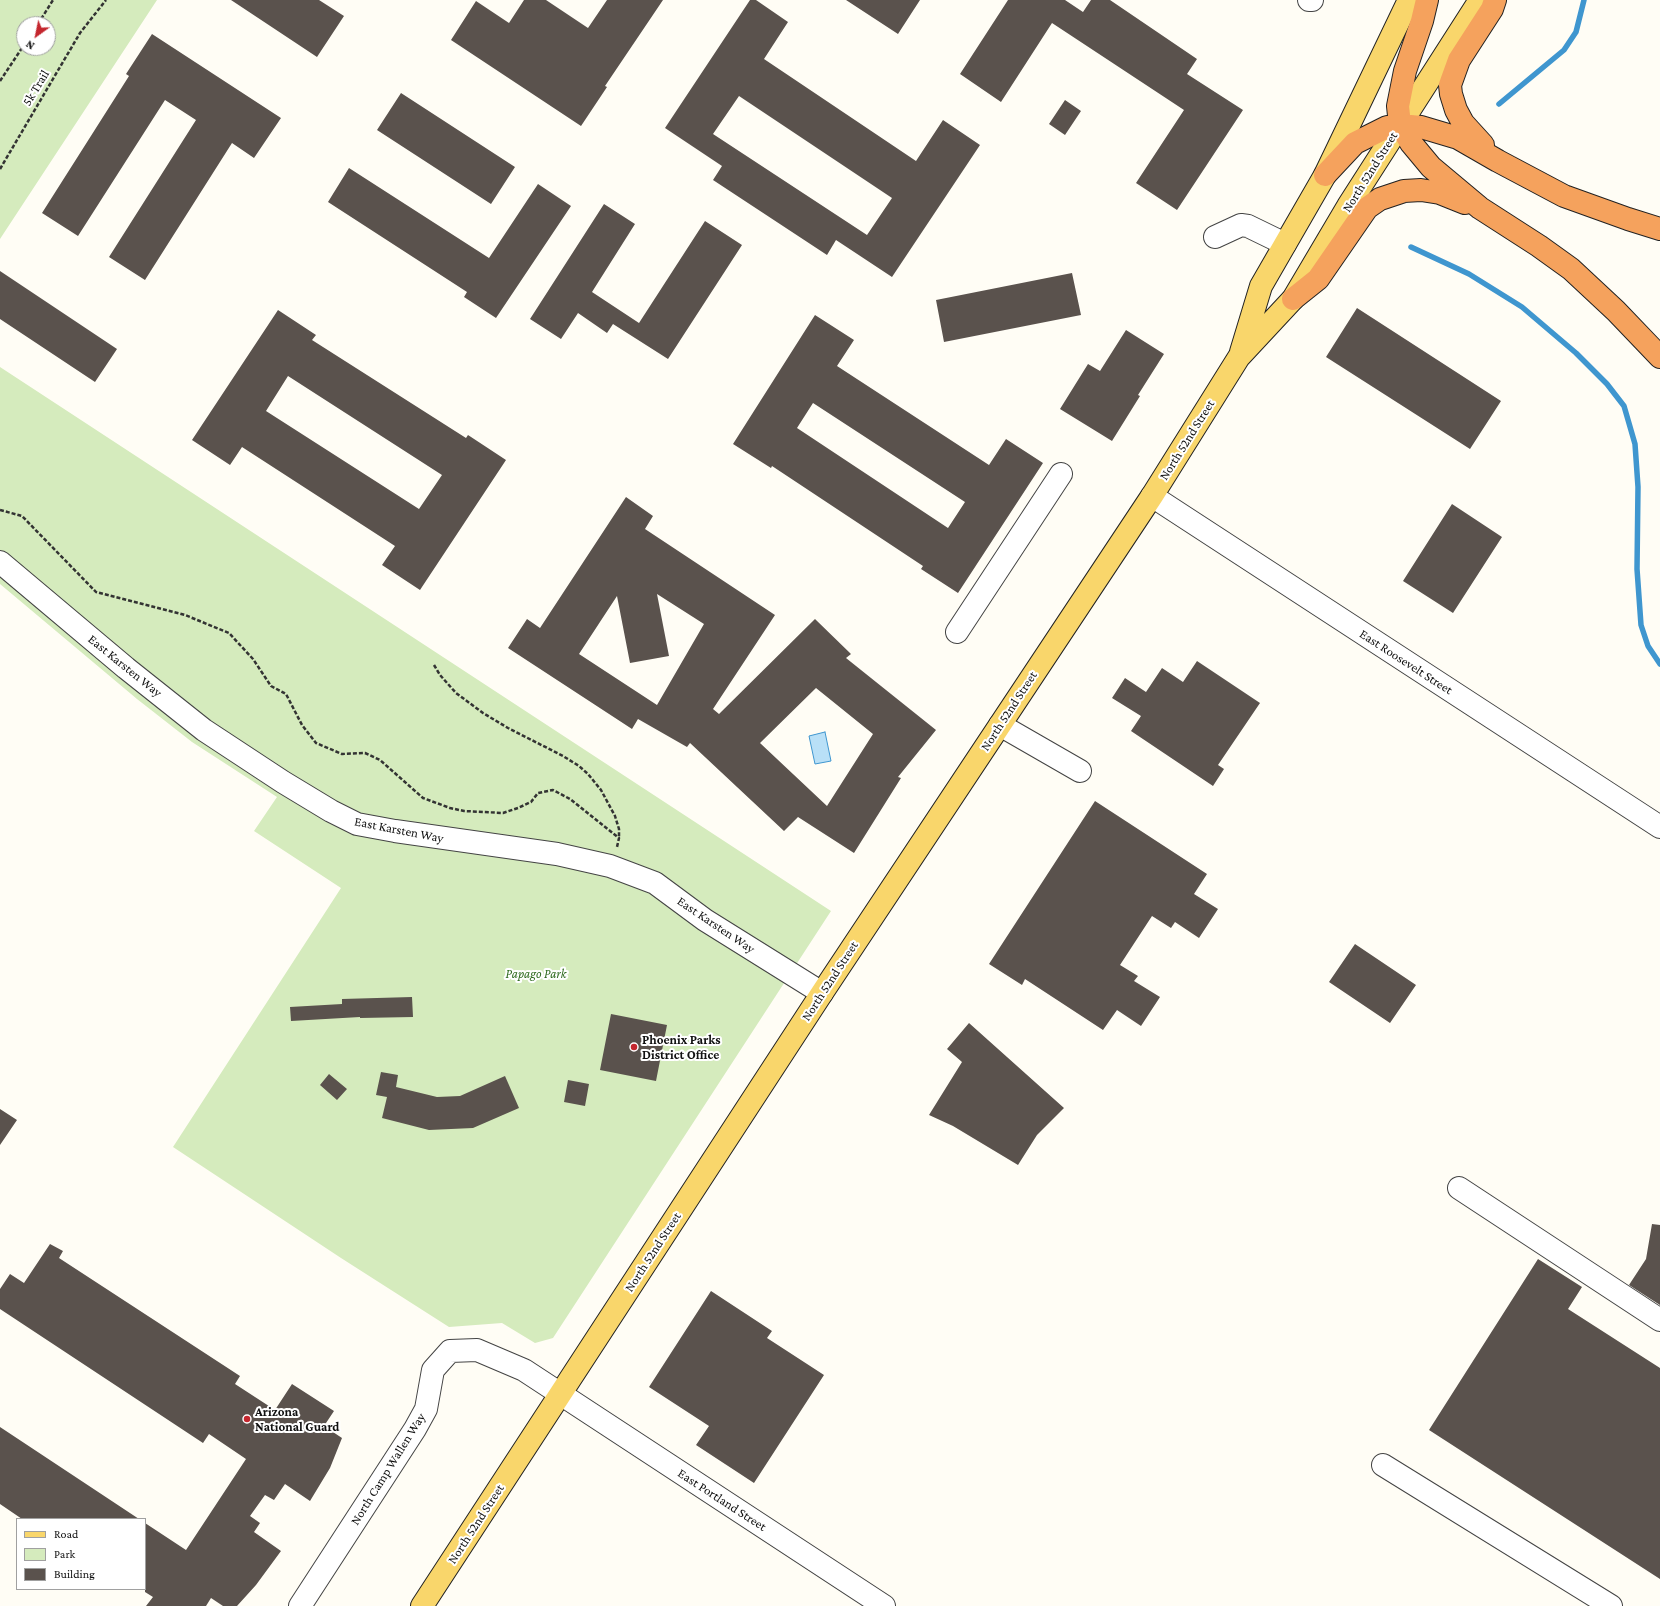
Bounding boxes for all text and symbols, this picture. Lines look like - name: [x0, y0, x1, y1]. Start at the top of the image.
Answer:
- north arrow: [16, 16, 56, 56]
- text: N: [24, 38, 36, 52]
- street label: 5k Trail: [19, 67, 53, 109]
- street label: North 52nd Street: [1339, 129, 1401, 215]
- street label: North 52nd Street: [1156, 397, 1218, 483]
- street label: East Roosevelt Street: [1357, 626, 1455, 698]
- street label: East Karsten Way: [85, 631, 165, 701]
- street label: North 52nd Street: [977, 668, 1041, 754]
- street label: East Karsten Way: [353, 814, 445, 846]
- street label: East Karsten Way: [674, 893, 758, 957]
- street label: North 52nd Street: [798, 938, 862, 1024]
- park label: Papago Park: [506, 966, 566, 982]
- place label: Phoenix Parks District Office: [642, 1032, 721, 1063]
- marker: Phoenix Parks District Office: [629, 1042, 639, 1052]
- street label: North 52nd Street: [621, 1209, 685, 1295]
- place label: Arizona National Guard: [255, 1404, 339, 1435]
- street label: North Camp Wallen Way: [347, 1410, 429, 1528]
- marker: Arizona National Guard: [242, 1414, 252, 1424]
- street label: East Portland Street: [675, 1465, 769, 1535]
- street label: North 52nd Street: [444, 1481, 508, 1567]
- legend: [16, 1518, 146, 1590]
- text: Road: [54, 1527, 78, 1541]
- text: Park: [54, 1547, 75, 1561]
- text: Building: [54, 1567, 95, 1581]

